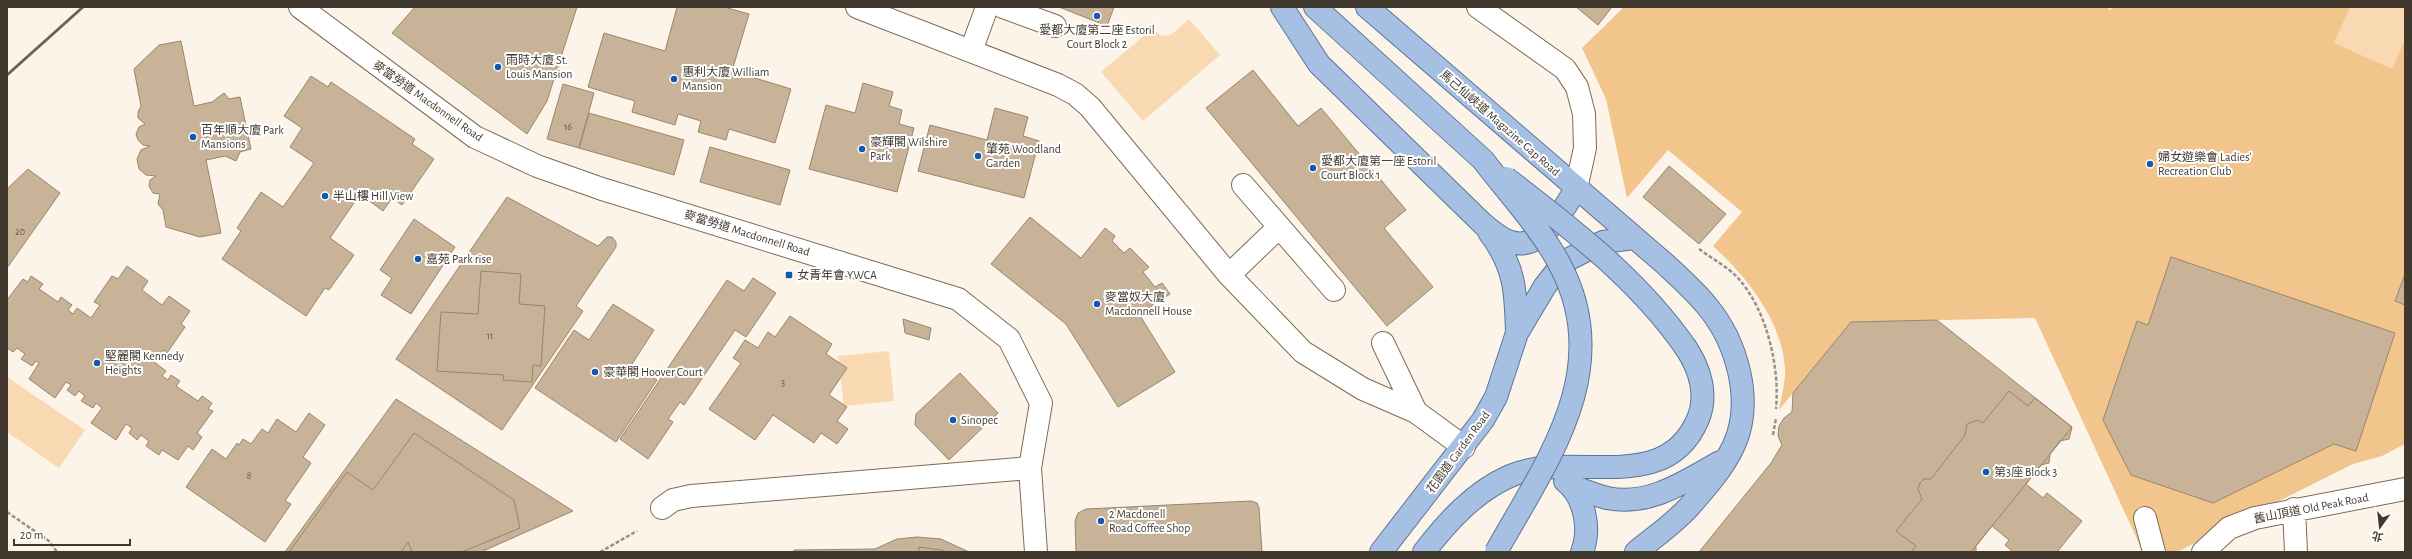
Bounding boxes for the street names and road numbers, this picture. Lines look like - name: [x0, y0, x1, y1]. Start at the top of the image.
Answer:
- street label: 麥當勞道 Macdonnell Road: [371, 58, 486, 143]
- street label: 馬己仙峽道 Magazine Gap Road: [1438, 67, 1563, 178]
- street label: 麥當勞道 Macdonnell Road: [683, 207, 812, 258]
- street label: 花園道 Garden Road: [1423, 408, 1492, 495]
- street label: 舊山頂道 Old Peak Road: [2252, 490, 2370, 525]

